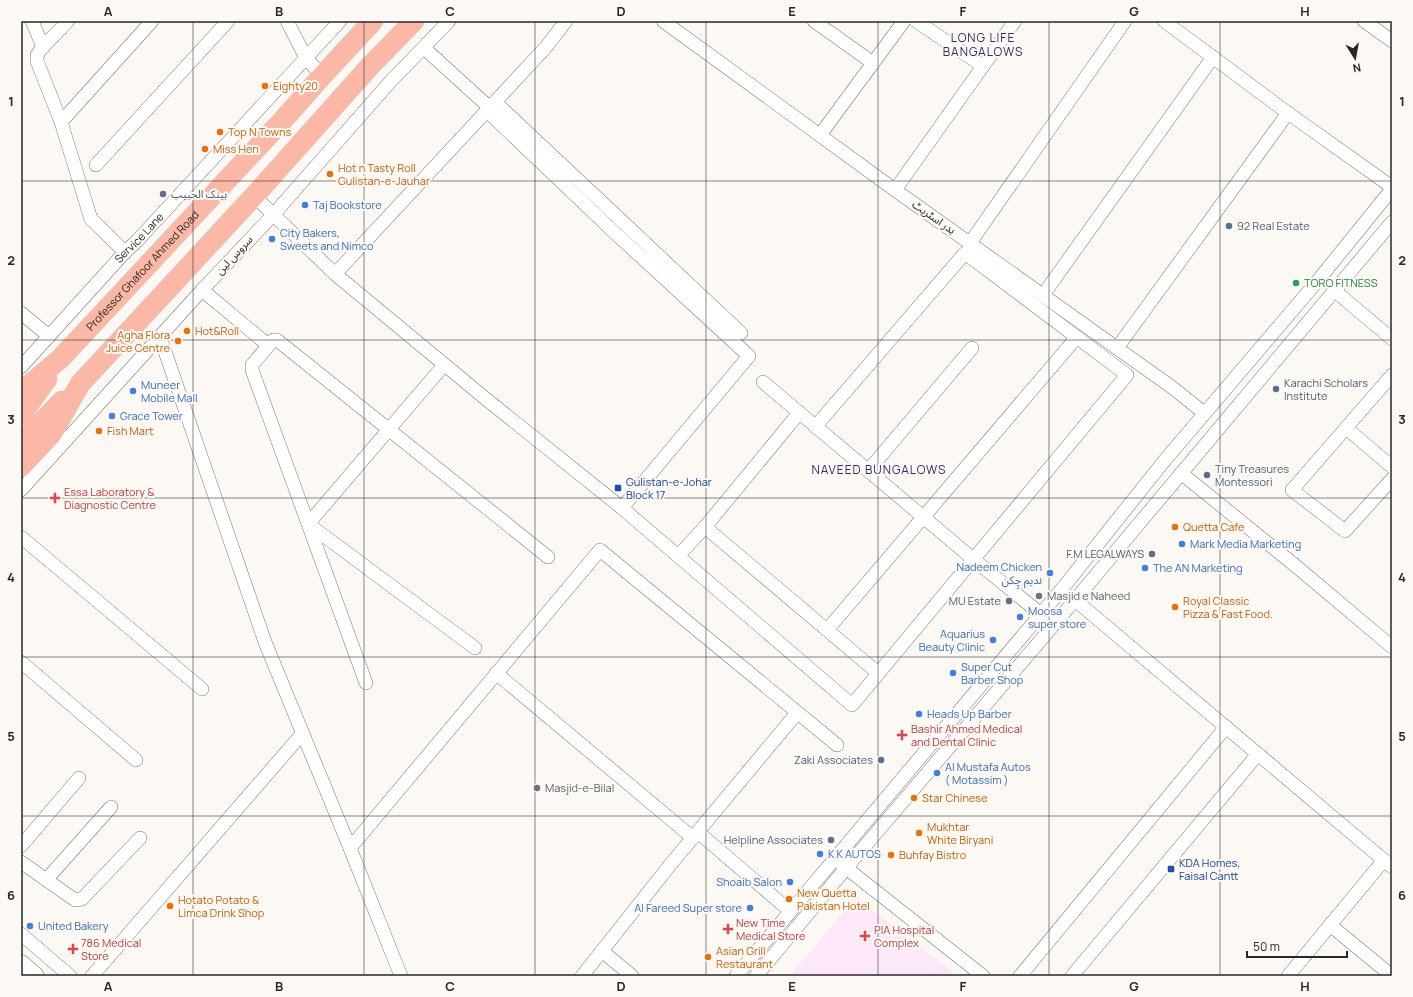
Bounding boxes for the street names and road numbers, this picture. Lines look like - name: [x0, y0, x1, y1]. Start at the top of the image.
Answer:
- street label: بدر اسٹریٹ: [910, 196, 959, 237]
- street label: Professor Ghafoor Ahmed Road: [82, 207, 202, 333]
- street label: Service Lane: [111, 209, 167, 266]
- street label: سروس لین: [212, 232, 256, 278]

